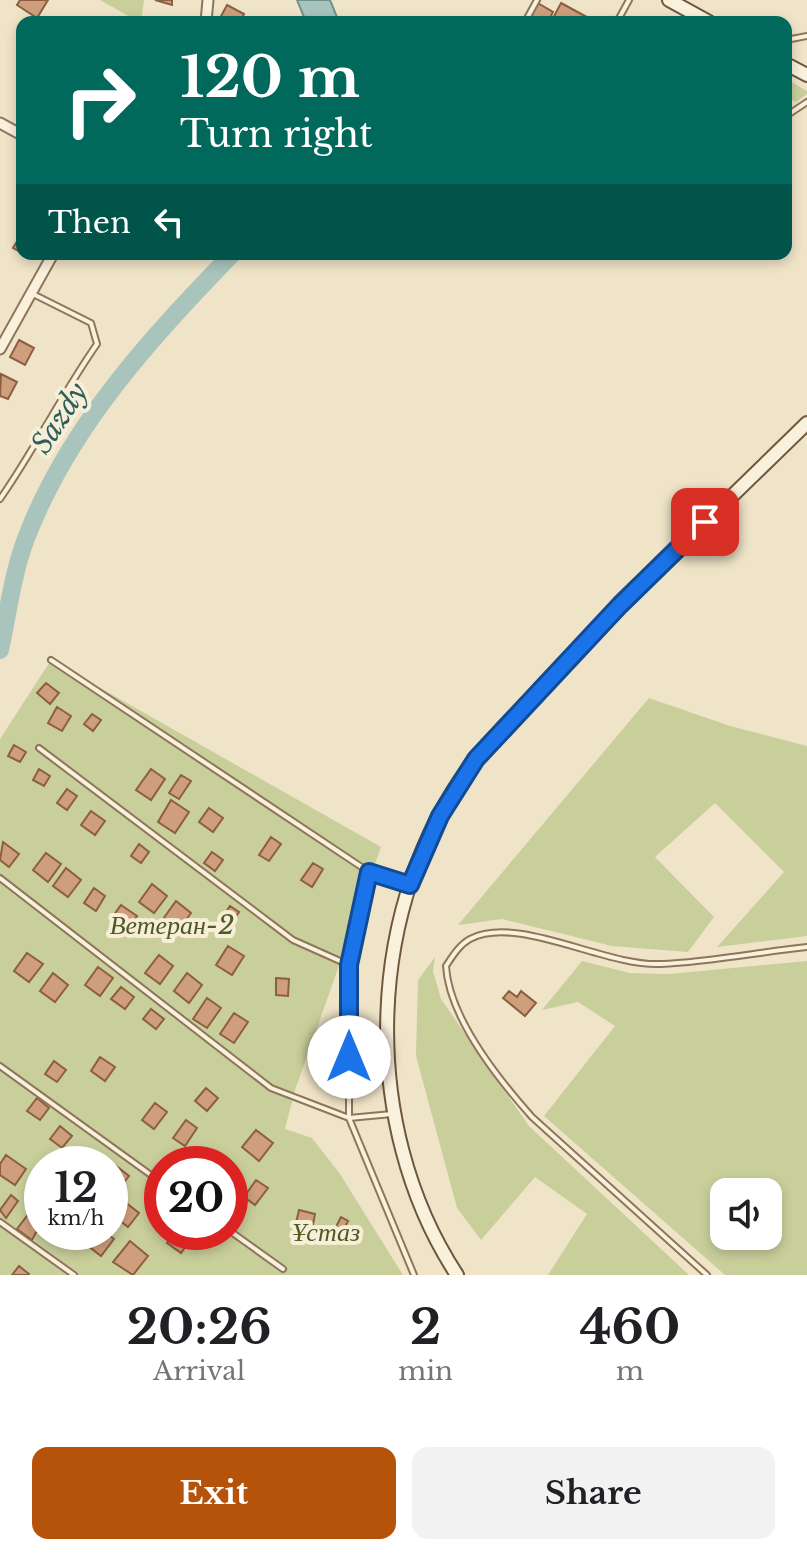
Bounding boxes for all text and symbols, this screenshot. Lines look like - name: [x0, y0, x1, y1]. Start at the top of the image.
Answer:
- text: 120 m: [180, 43, 360, 112]
- icon: right: [48, 48, 152, 152]
- text: Turn right: [180, 112, 373, 157]
- icon: left: [147, 200, 191, 244]
- text: Then: [48, 204, 131, 241]
- water label: Sazdy: [24, 376, 96, 460]
- pin: [671, 488, 739, 556]
- icon: arrive: [683, 500, 727, 544]
- park label: Ветеран-2: [110, 909, 234, 941]
- position arrow: [307, 1015, 391, 1099]
- speed limit sign: 20: [144, 1146, 248, 1250]
- text: 12: [54, 1163, 98, 1213]
- map controls: [710, 1178, 782, 1250]
- button: sound: [710, 1178, 782, 1250]
- text: km/h: [48, 1206, 104, 1230]
- park label: Ұстаз: [292, 1216, 360, 1248]
- text: 20:26: [127, 1297, 272, 1357]
- text: 2: [410, 1297, 441, 1357]
- text: 460: [580, 1297, 680, 1357]
- text: Arrival: [153, 1355, 245, 1387]
- text: min: [398, 1355, 453, 1387]
- text: m: [616, 1355, 644, 1387]
- button: Exit: [32, 1447, 396, 1539]
- button: Share: [412, 1447, 775, 1539]

